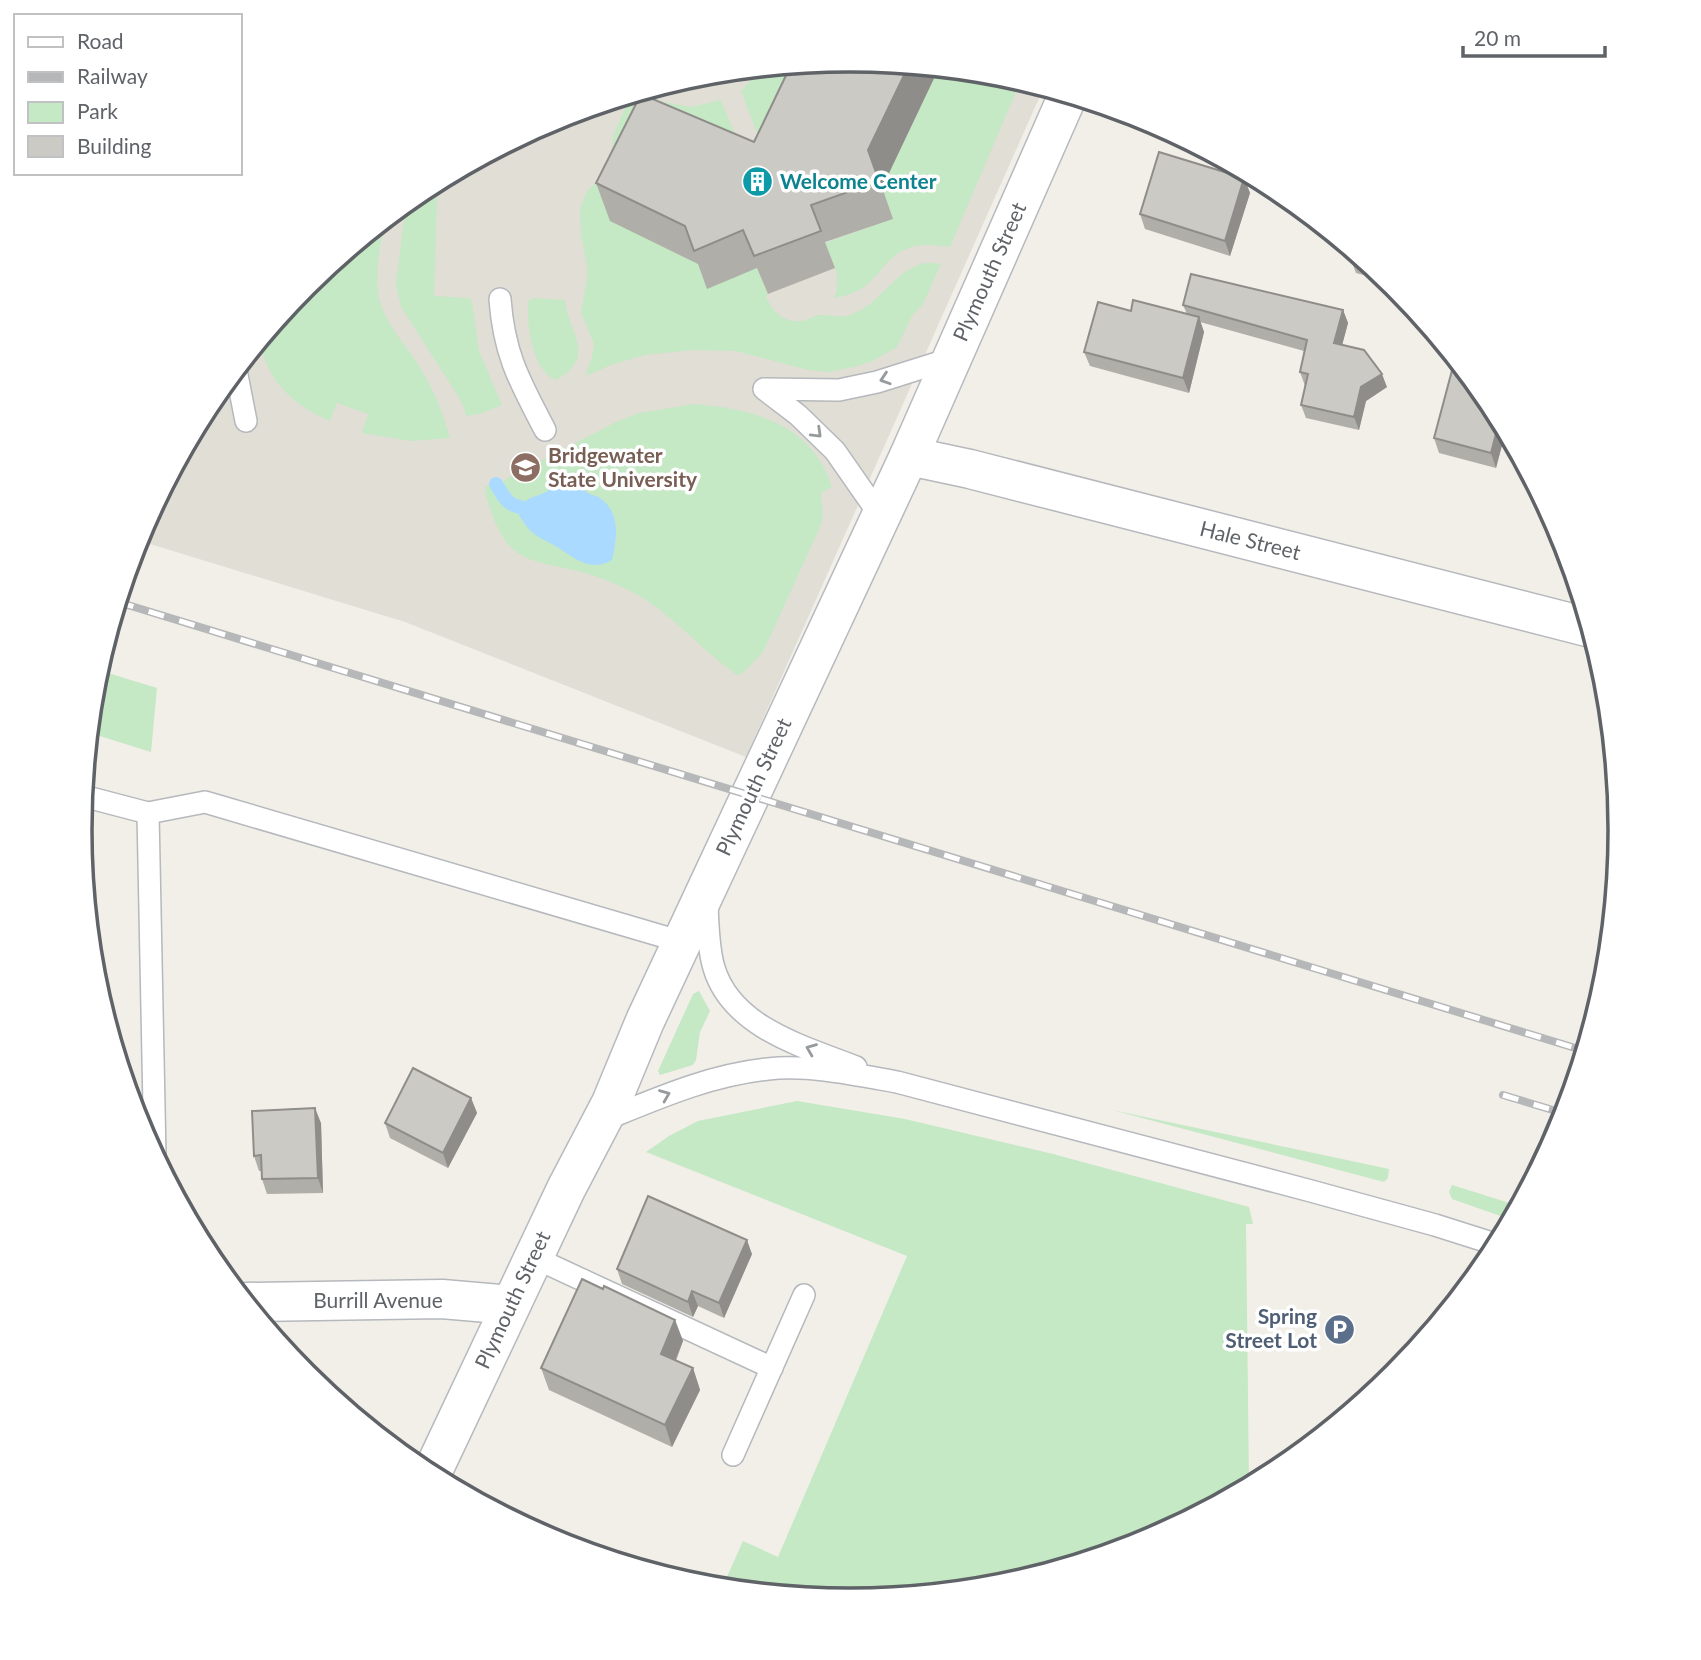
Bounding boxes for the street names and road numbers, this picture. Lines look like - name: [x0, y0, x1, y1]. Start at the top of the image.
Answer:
- street label: Plymouth Street: [947, 198, 1031, 345]
- street label: Hale Street: [1197, 515, 1304, 564]
- street label: Plymouth Street: [710, 713, 796, 859]
- street label: Plymouth Street: [469, 1226, 555, 1372]
- street label: Burrill Avenue: [313, 1287, 443, 1312]

